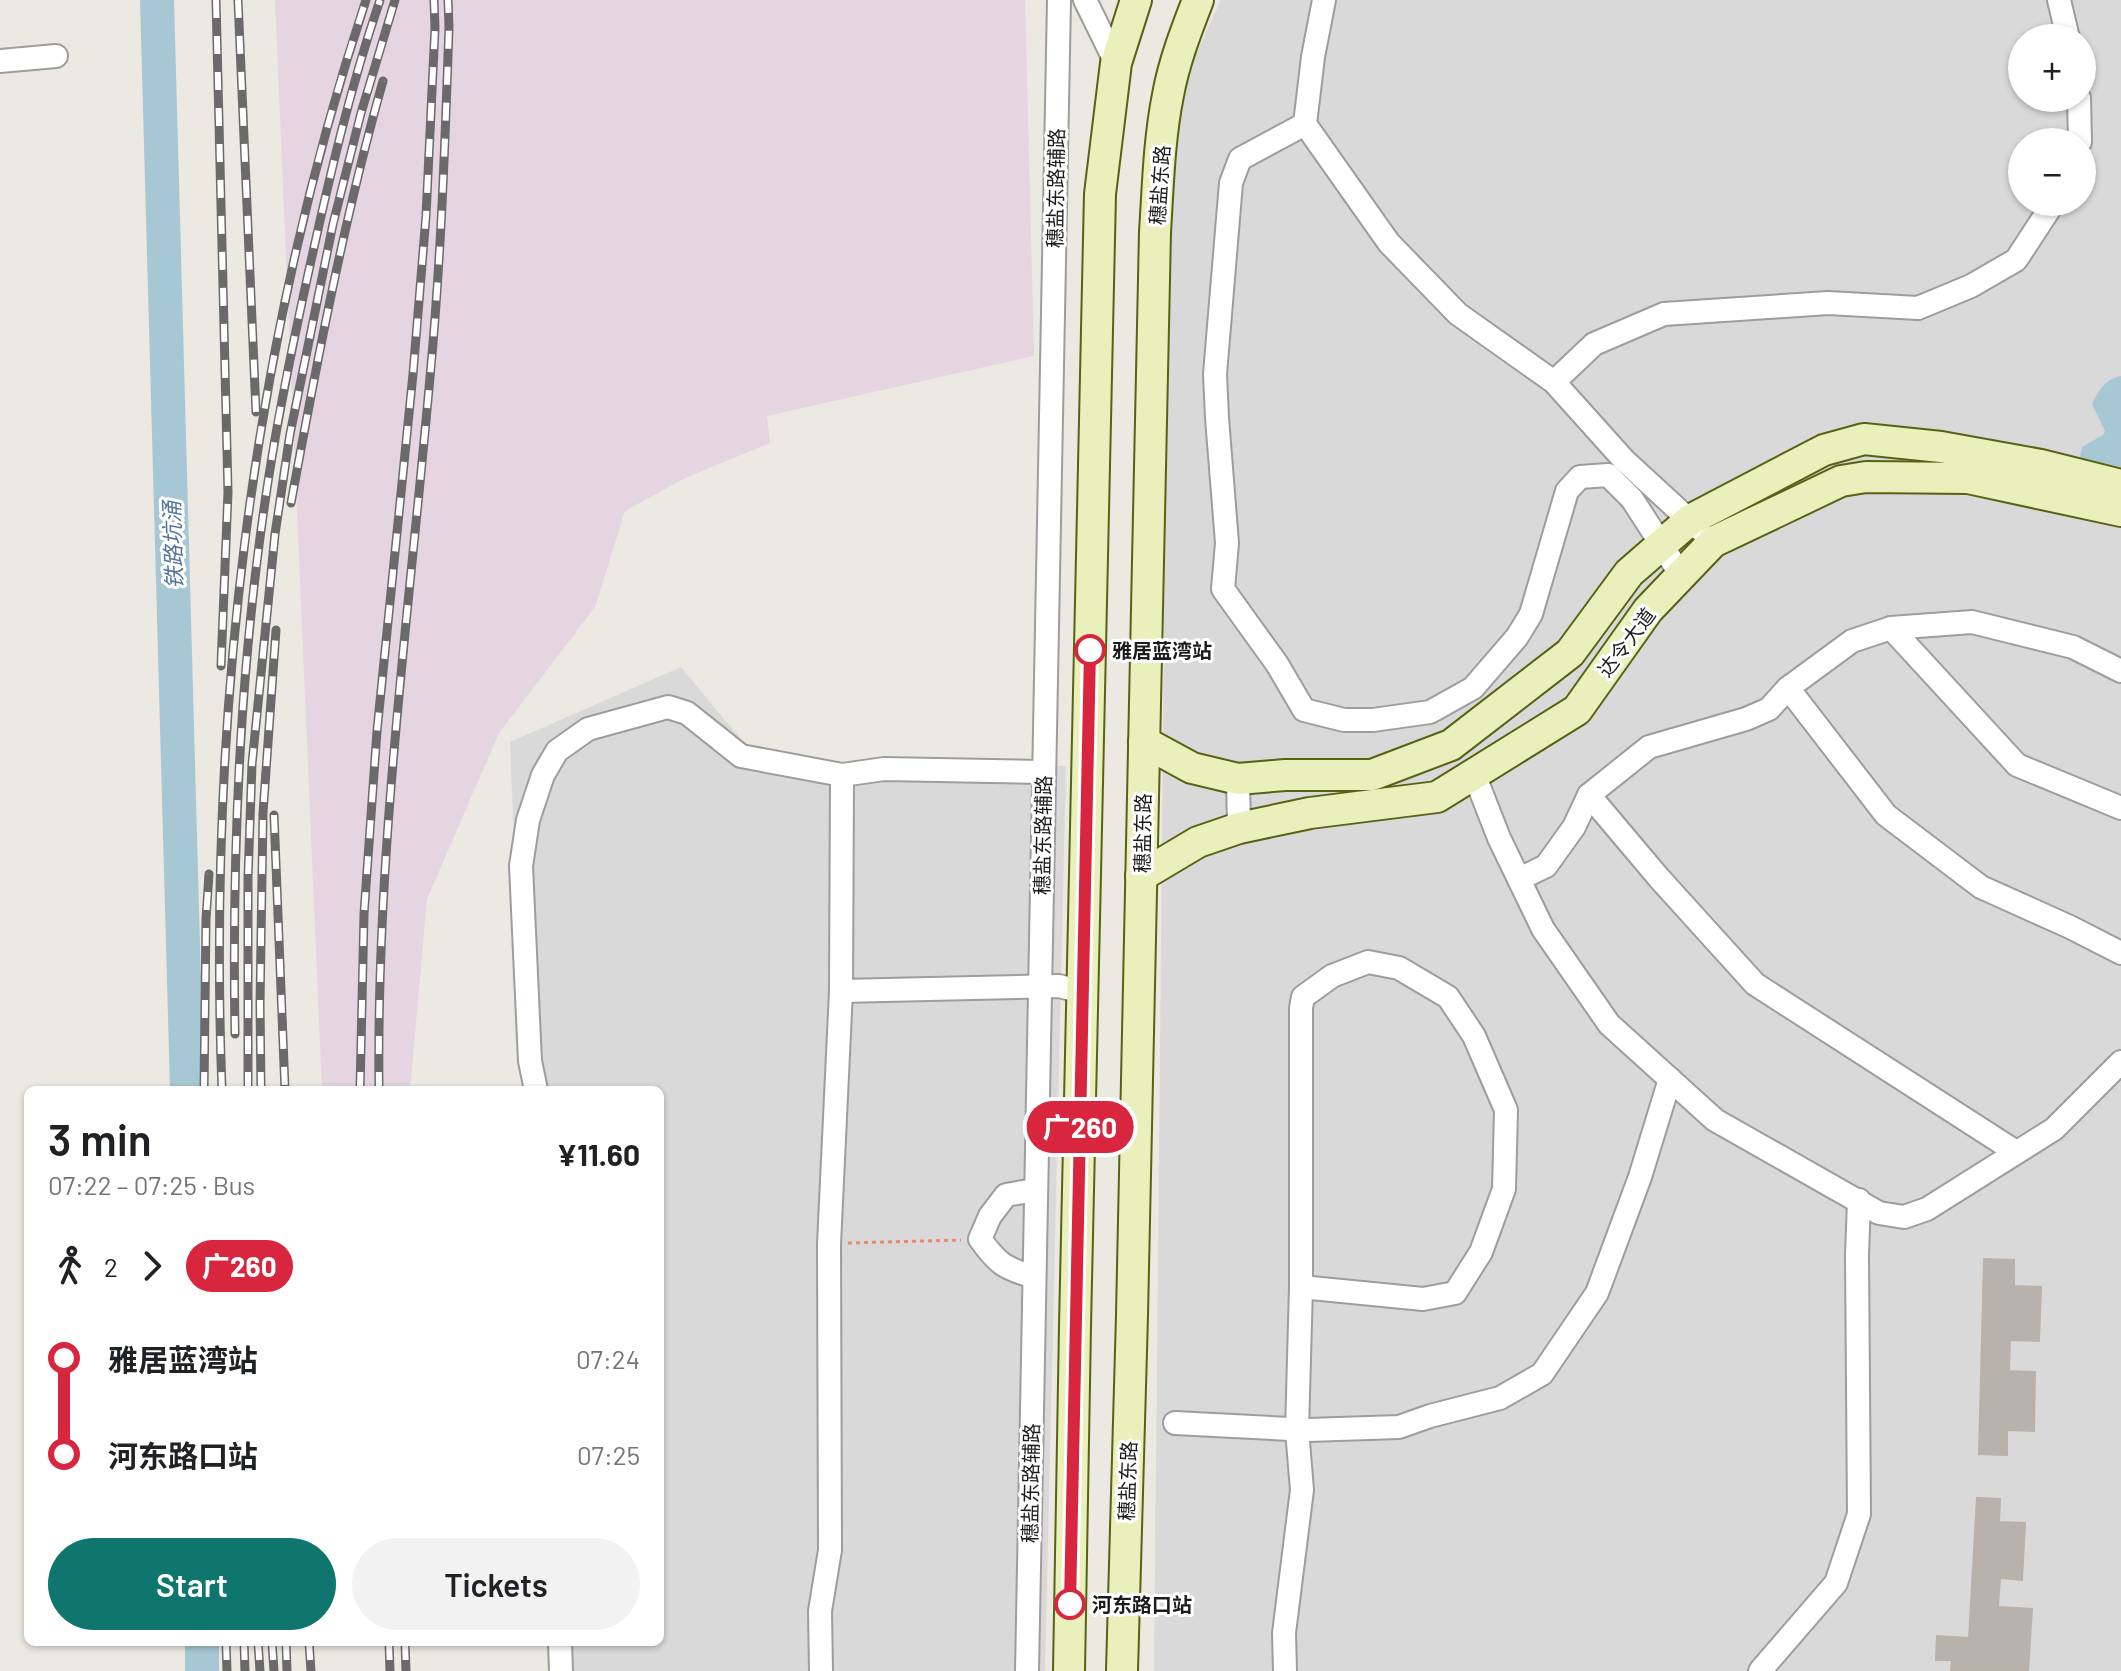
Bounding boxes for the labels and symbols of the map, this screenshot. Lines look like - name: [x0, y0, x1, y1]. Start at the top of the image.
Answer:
- street label: 穗盐东路辅路: [1042, 128, 1068, 248]
- street label: 穗盐东路: [1144, 144, 1174, 226]
- water label: 铁路坑涌: [157, 498, 187, 589]
- street label: 达令大道: [1592, 603, 1660, 681]
- marker: 雅居蓝湾站: [1075, 635, 1105, 665]
- place label: 雅居蓝湾站: [1112, 638, 1212, 662]
- street label: 穗盐东路辅路: [1029, 775, 1055, 895]
- street label: 穗盐东路: [1129, 793, 1155, 873]
- line badge: 广260: [1024, 1101, 1136, 1153]
- street label: 穗盐东路辅路: [1017, 1423, 1043, 1543]
- street label: 穗盐东路: [1114, 1441, 1140, 1521]
- marker: 河东路口站: [1055, 1589, 1085, 1619]
- place label: 河东路口站: [1092, 1592, 1192, 1616]

